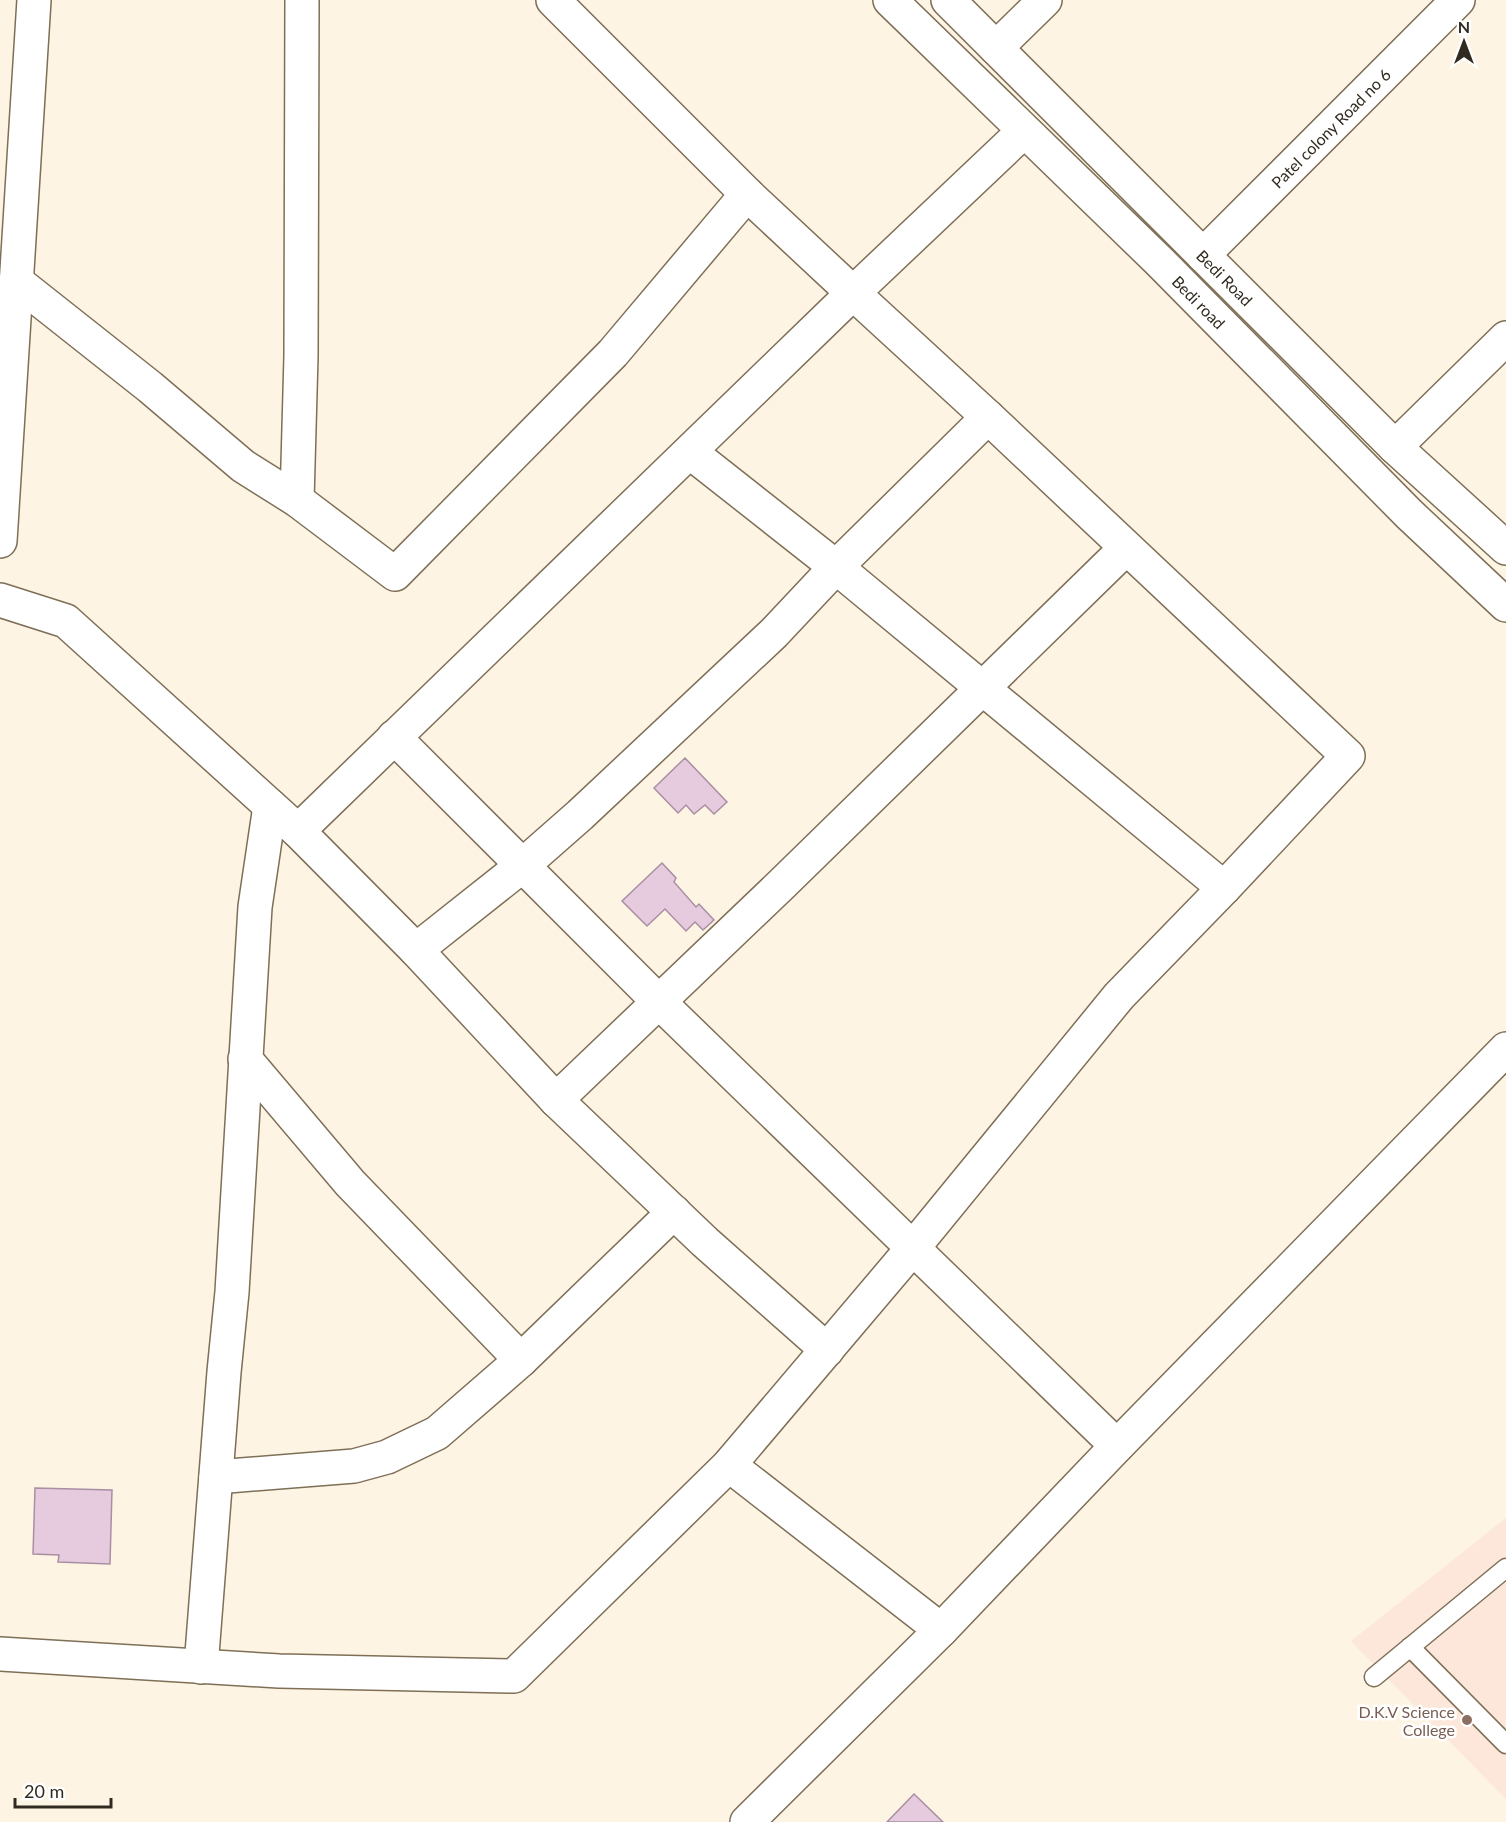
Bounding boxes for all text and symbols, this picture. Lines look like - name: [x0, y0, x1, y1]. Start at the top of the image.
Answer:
- north arrow: [1434, 12, 1494, 72]
- text: N: [1458, 17, 1470, 36]
- street label: Patel colony Road no 6: [1267, 64, 1394, 191]
- street label: Bedi Road: [1193, 245, 1257, 309]
- street label: Bedi road: [1169, 271, 1230, 332]
- place label: D.K.V Science College: [1358, 1702, 1455, 1739]
- marker: D.K.V Science College: [1460, 1713, 1474, 1727]
- scale bar: [15, 1771, 111, 1809]
- text: 20 m: [24, 1780, 64, 1802]

